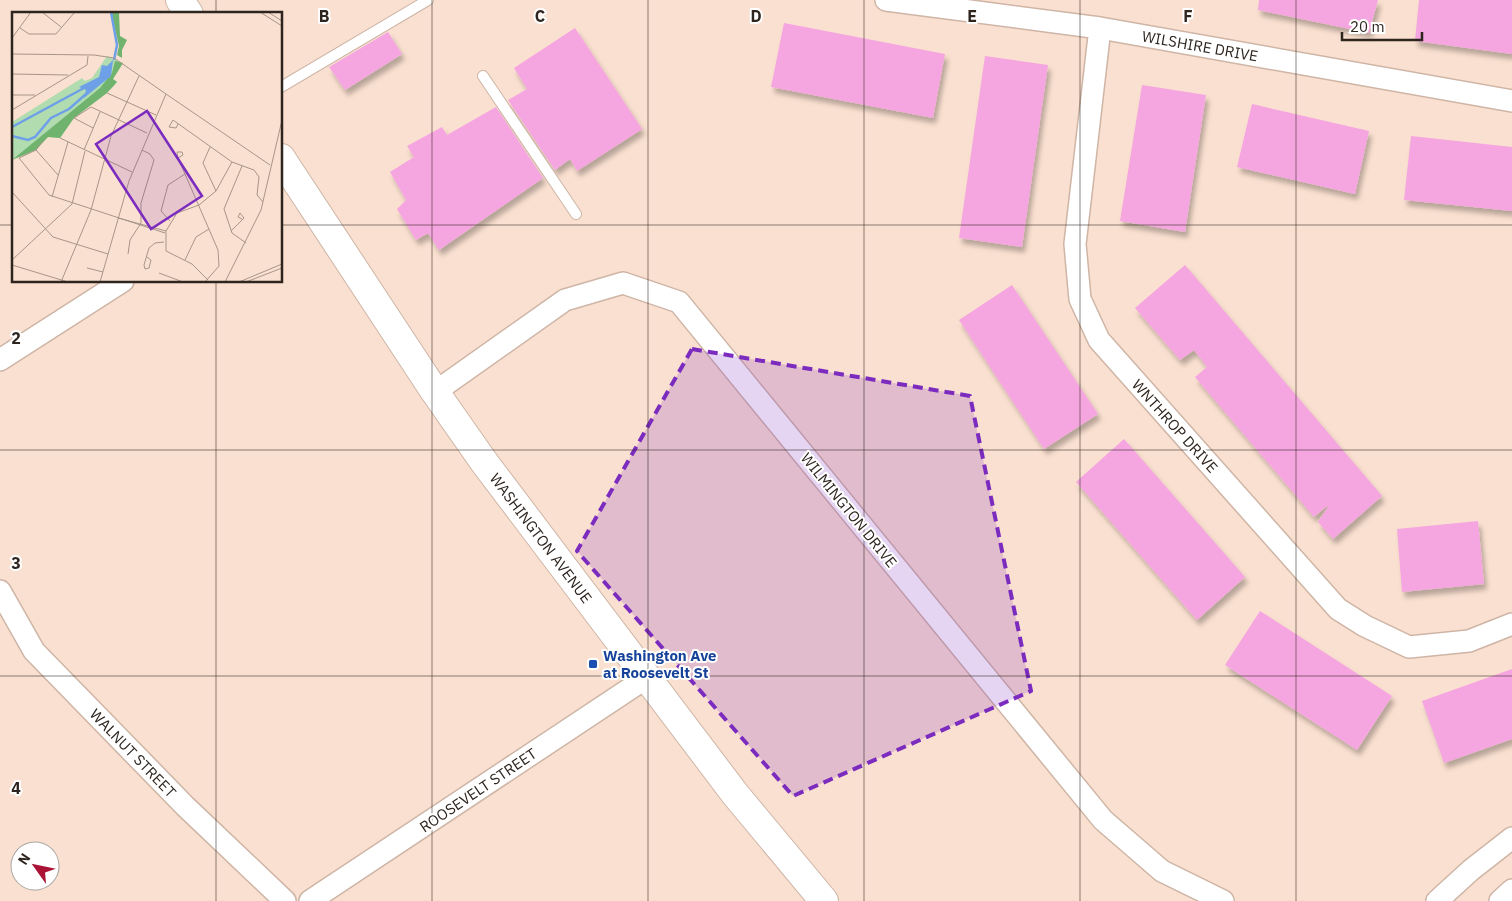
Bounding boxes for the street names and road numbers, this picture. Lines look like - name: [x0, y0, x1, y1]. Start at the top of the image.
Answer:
- street label: WILSHIRE DRIVE: [1140, 26, 1260, 66]
- street label: WNTHROP DRIVE: [1128, 375, 1222, 477]
- street label: WILMINGTON DRIVE: [797, 449, 901, 571]
- street label: WASHINGTON AVENUE: [486, 469, 596, 607]
- street label: WALNUT STREET: [86, 705, 180, 802]
- street label: ROOSEVELT STREET: [416, 744, 541, 836]

